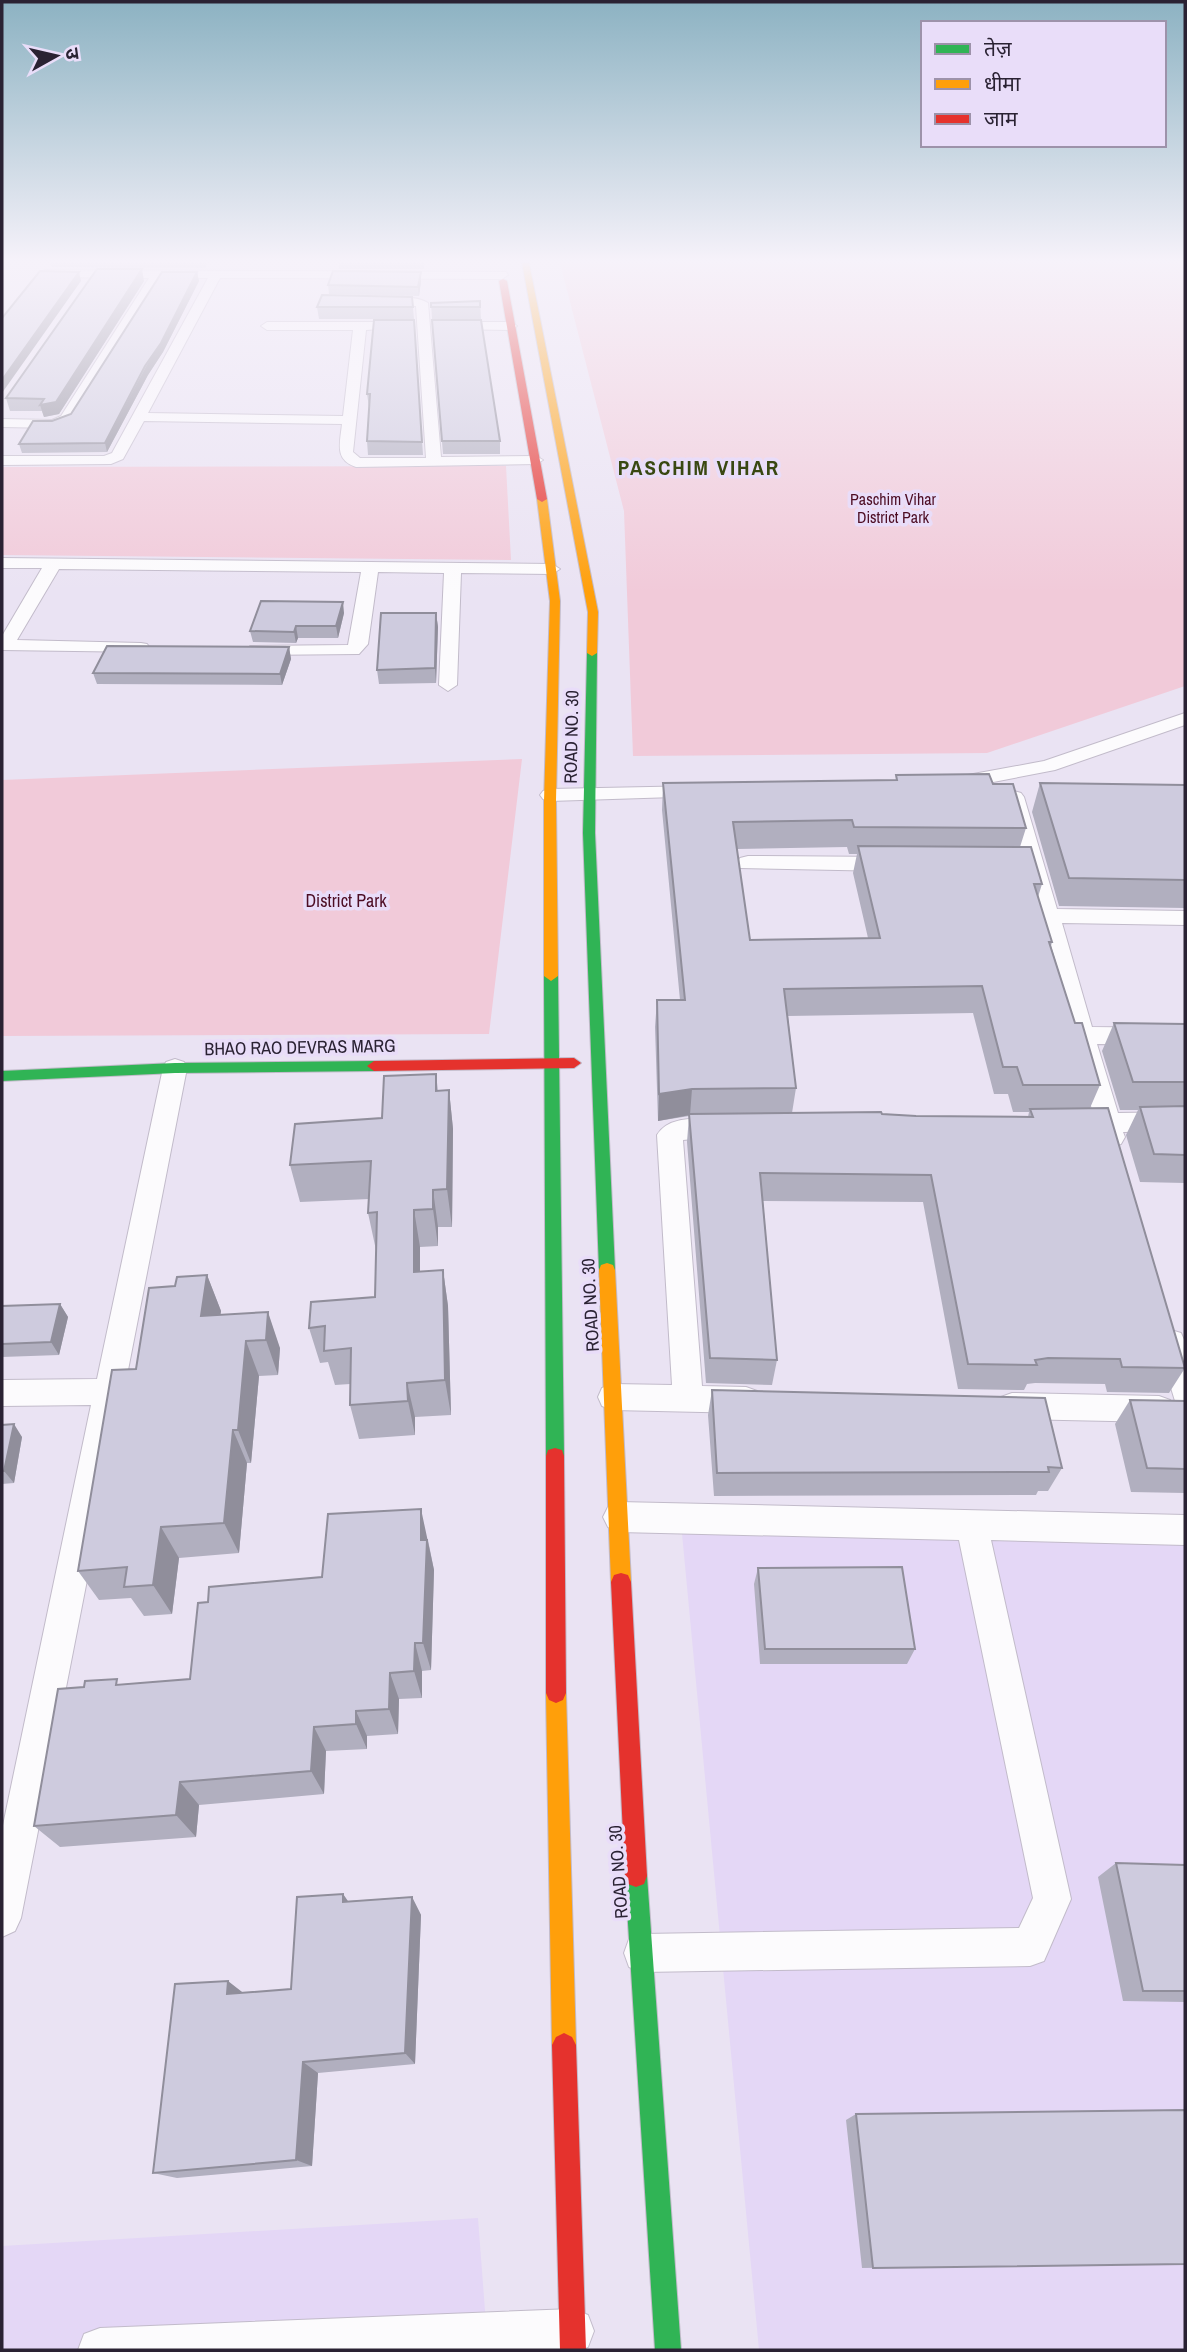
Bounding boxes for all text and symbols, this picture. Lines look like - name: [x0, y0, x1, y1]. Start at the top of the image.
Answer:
- north arrow: [21, 21, 91, 91]
- legend: [921, 21, 1166, 147]
- text: तेज़: [984, 34, 1012, 63]
- text: उ: [59, 46, 87, 62]
- text: धीमा: [984, 69, 1021, 98]
- text: जाम: [984, 104, 1018, 133]
- district label: PASCHIM VIHAR: [618, 453, 780, 482]
- park label: Paschim Vihar District Park: [850, 488, 937, 528]
- street label: ROAD NO. 30: [558, 690, 584, 784]
- park label: District Park: [305, 888, 387, 913]
- street label: BHAO RAO DEVRAS MARG: [204, 1033, 396, 1061]
- street label: ROAD NO. 30: [575, 1258, 605, 1352]
- street label: ROAD NO. 30: [602, 1824, 634, 1920]

